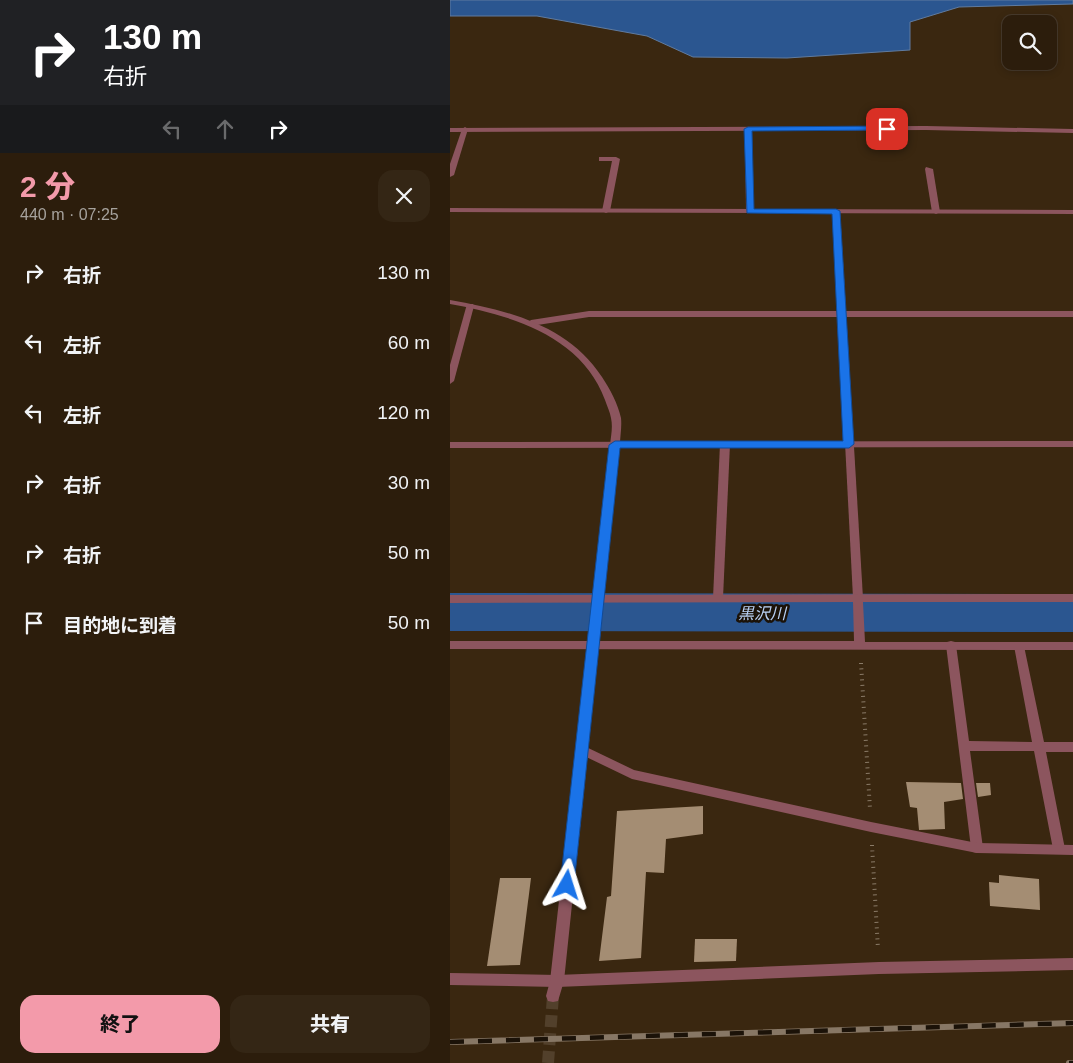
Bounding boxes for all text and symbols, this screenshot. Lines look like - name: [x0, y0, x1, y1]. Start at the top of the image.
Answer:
- map controls: [1002, 15, 1057, 70]
- button: search: [1002, 15, 1057, 70]
- text: 130 m: [103, 17, 202, 56]
- icon: right: [20, 20, 85, 85]
- text: 右折: [103, 64, 147, 89]
- pin: [866, 108, 908, 150]
- icon: left: [158, 115, 186, 143]
- icon: ahead: [211, 115, 239, 143]
- icon: right: [264, 115, 292, 143]
- icon: arrive: [873, 115, 901, 143]
- text: 2 分: [20, 170, 75, 203]
- button: close: [378, 170, 430, 222]
- text: 440 m · 07:25: [20, 206, 119, 223]
- icon: right: [20, 259, 48, 287]
- text: 130 m: [377, 262, 430, 283]
- text: 右折: [63, 265, 101, 286]
- icon: left: [20, 329, 48, 357]
- text: 60 m: [388, 332, 430, 353]
- text: 左折: [63, 335, 101, 356]
- icon: left: [20, 399, 48, 427]
- text: 120 m: [377, 402, 430, 423]
- text: 左折: [63, 405, 101, 426]
- icon: right: [20, 469, 48, 497]
- text: 30 m: [388, 472, 430, 493]
- text: 右折: [63, 475, 101, 496]
- icon: right: [20, 539, 48, 567]
- text: 50 m: [388, 542, 430, 563]
- text: 右折: [63, 545, 101, 566]
- water label: 黒沢川: [738, 605, 788, 622]
- icon: arrive: [20, 609, 48, 637]
- text: 50 m: [388, 612, 430, 633]
- text: 目的地に到着: [63, 615, 177, 636]
- position arrow: [540, 858, 592, 910]
- button: 終了: [20, 995, 220, 1053]
- button: 共有: [230, 995, 430, 1053]

